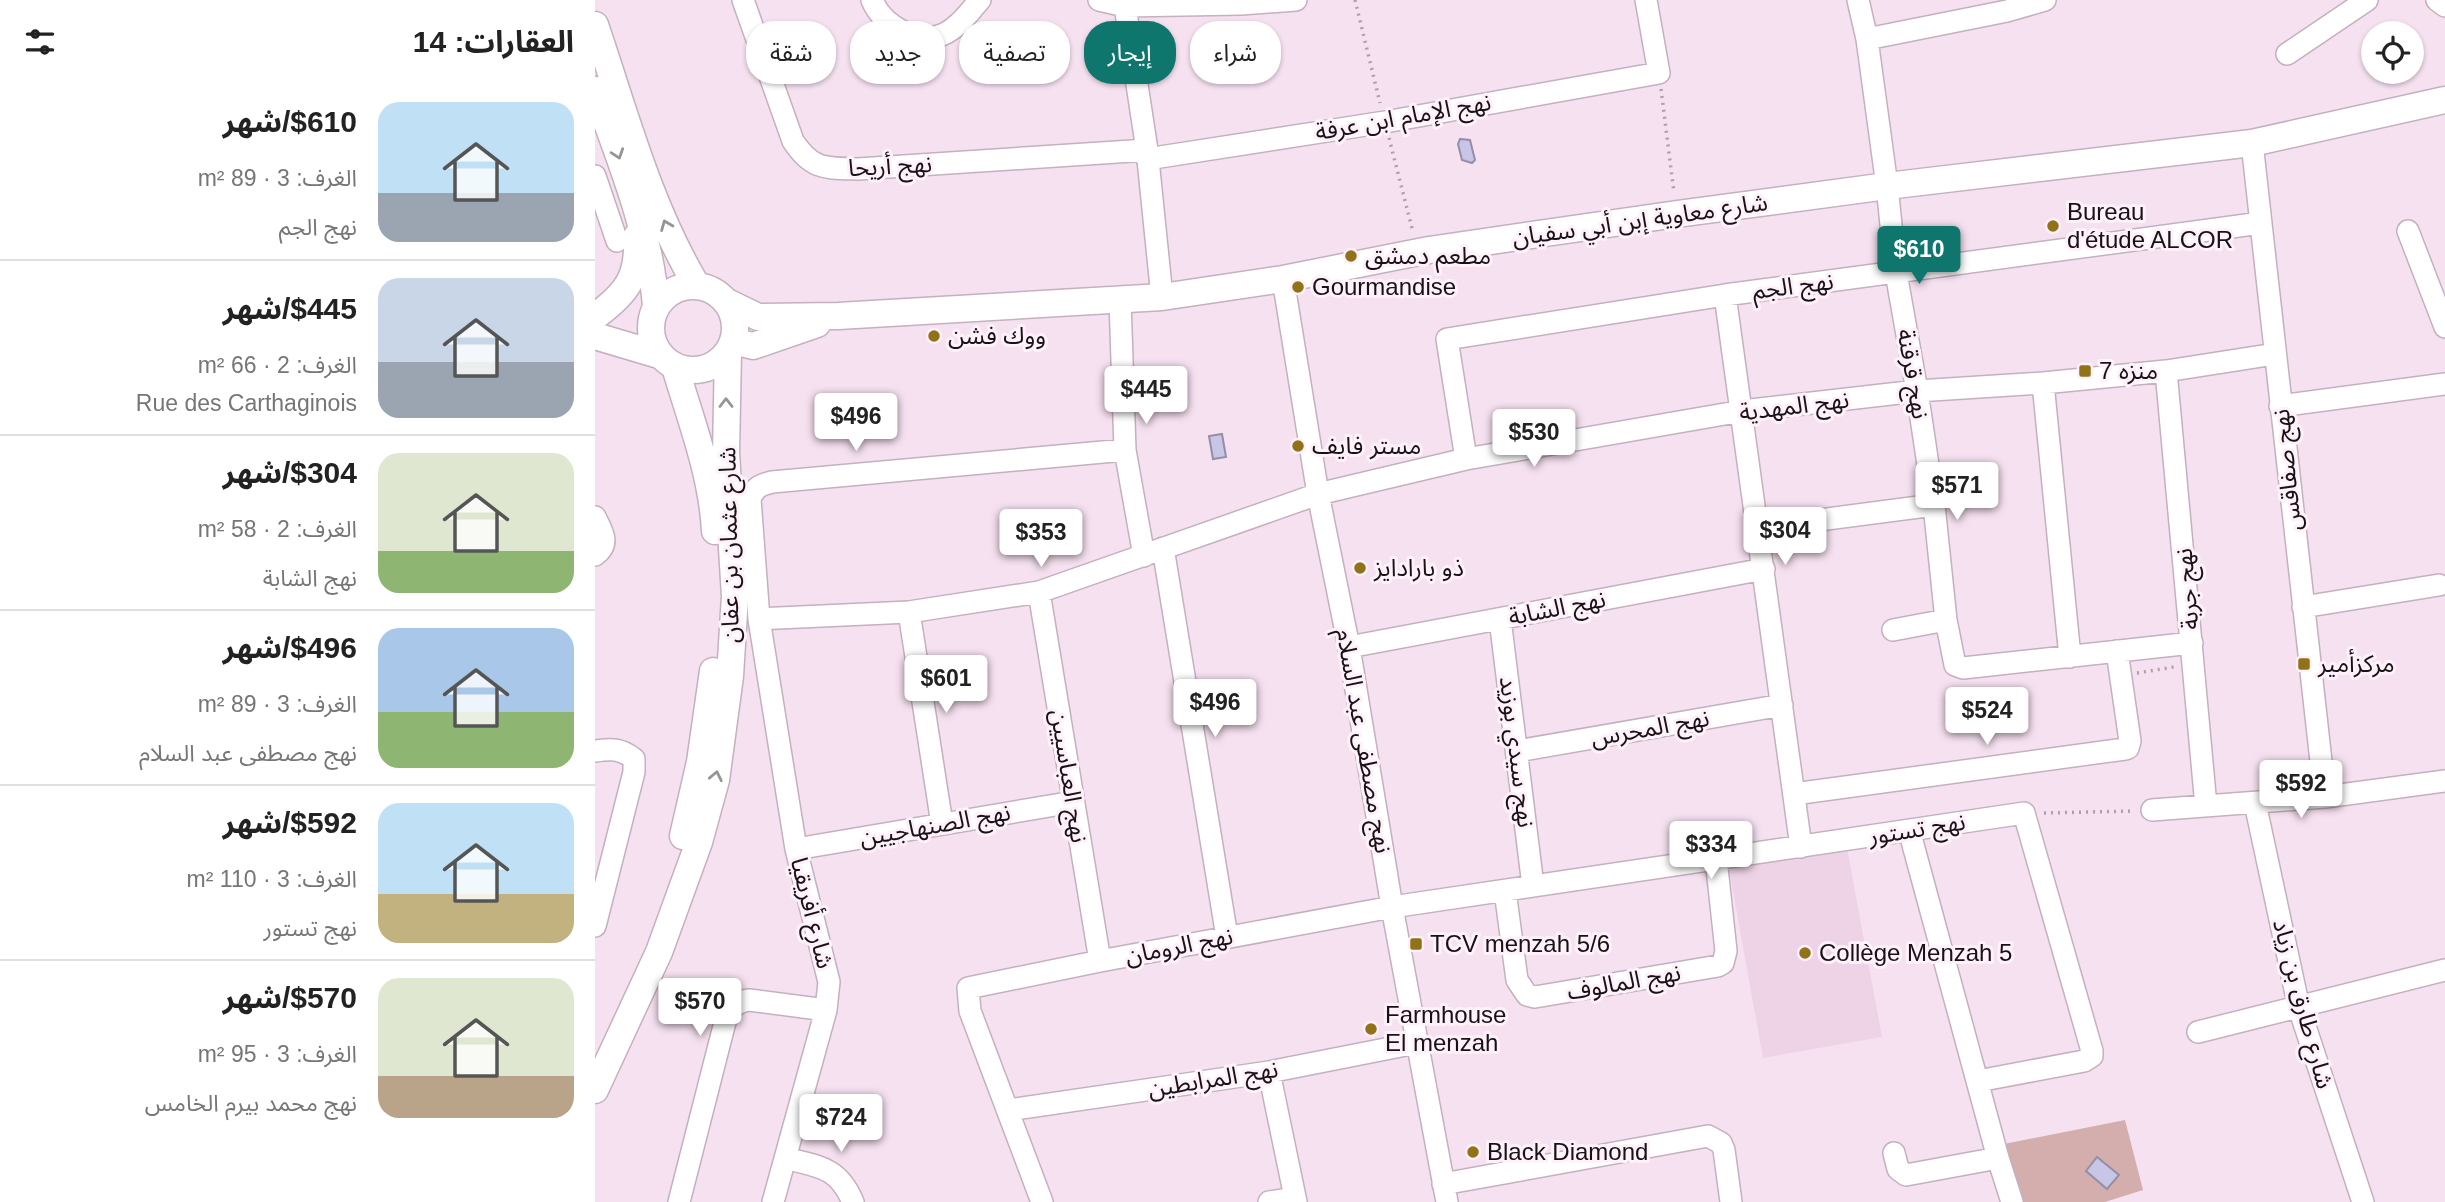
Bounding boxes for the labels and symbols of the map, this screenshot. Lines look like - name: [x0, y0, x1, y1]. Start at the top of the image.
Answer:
- street label: نهج الإمام ابن عرفة: [1313, 88, 1494, 150]
- one-way arrow: [609, 148, 623, 160]
- street label: نهج أريحا: [847, 148, 933, 185]
- street label: شارع معاوية إبن أبي سفيان: [1510, 186, 1770, 256]
- place label: Bureau d'étude ALCOR: [2067, 198, 2233, 253]
- marker: Bureau d'étude ALCOR: [2045, 218, 2061, 234]
- one-way arrow: [660, 220, 674, 232]
- pin: $610: [1878, 226, 1960, 286]
- place label: مطعم دمشق: [1365, 242, 1491, 273]
- marker: مطعم دمشق: [1343, 248, 1359, 264]
- street label: نهج الجم: [1751, 267, 1836, 308]
- place label: Gourmandise: [1312, 273, 1456, 300]
- marker: Gourmandise: [1290, 279, 1306, 295]
- place label: ووك فشن: [948, 322, 1046, 350]
- street label: نهج قرقنة: [1888, 327, 1935, 422]
- marker: ووك فشن: [926, 328, 942, 344]
- place label: منزه 7: [2099, 357, 2158, 385]
- marker: منزه 7: [2077, 363, 2093, 379]
- pin: $445: [1105, 366, 1187, 426]
- street label: نهج المهدية: [1737, 385, 1851, 430]
- pin: $496: [815, 393, 897, 453]
- one-way arrow: [718, 397, 734, 408]
- street label: نهج صفاقس: [2267, 407, 2310, 532]
- pin: $530: [1493, 410, 1575, 469]
- place label: مستر فايف: [1312, 432, 1421, 460]
- marker: مستر فايف: [1290, 438, 1306, 454]
- street label: شارع عثمان بن عفان: [713, 446, 748, 643]
- pin: $571: [1916, 462, 1998, 522]
- pin: $304: [1744, 508, 1826, 567]
- pin: $353: [1000, 510, 1082, 569]
- street label: نهج جربة: [2169, 547, 2208, 631]
- place label: ذو بارادايز: [1373, 554, 1464, 582]
- marker: ذو بارادايز: [1352, 560, 1368, 576]
- street label: نهج الشابة: [1506, 585, 1609, 634]
- street label: نهج مصطفى عبد السلام: [1327, 627, 1398, 856]
- place label: مركزأمير: [2317, 648, 2395, 678]
- pin: $601: [905, 656, 987, 715]
- marker: مركزأمير: [2296, 656, 2312, 672]
- street label: نهج سيدي بوزيد: [1489, 675, 1540, 830]
- pin: $496: [1174, 680, 1256, 739]
- pin: $524: [1946, 688, 2028, 747]
- street label: نهج المحرس: [1589, 704, 1712, 755]
- street label: نهج العباسيين: [1042, 707, 1093, 845]
- pin: $592: [2260, 760, 2342, 820]
- one-way arrow: [708, 770, 723, 782]
- street label: نهج الصنهاجيين: [857, 798, 1013, 855]
- street label: نهج تستور: [1866, 808, 1968, 854]
- pin: $334: [1670, 822, 1752, 881]
- street label: شارع أفريقيا: [782, 854, 841, 972]
- street label: شارع طارق بن زياد: [2264, 916, 2339, 1093]
- street label: نهج الرومان: [1123, 922, 1236, 973]
- place label: TCV menzah 5/6: [1430, 930, 1610, 957]
- marker: TCV menzah 5/6: [1408, 936, 1424, 952]
- place label: Collège Menzah 5: [1819, 939, 2012, 966]
- marker: Collège Menzah 5: [1797, 945, 1813, 961]
- street label: نهج المالوف: [1565, 958, 1684, 1009]
- pin: $570: [659, 978, 741, 1038]
- place label: Farmhouse El menzah: [1385, 1001, 1506, 1056]
- marker: Farmhouse El menzah: [1363, 1021, 1379, 1037]
- street label: نهج المرابطين: [1146, 1055, 1280, 1106]
- pin: $724: [800, 1094, 882, 1154]
- place label: Black Diamond: [1487, 1138, 1648, 1165]
- marker: Black Diamond: [1465, 1144, 1481, 1160]

